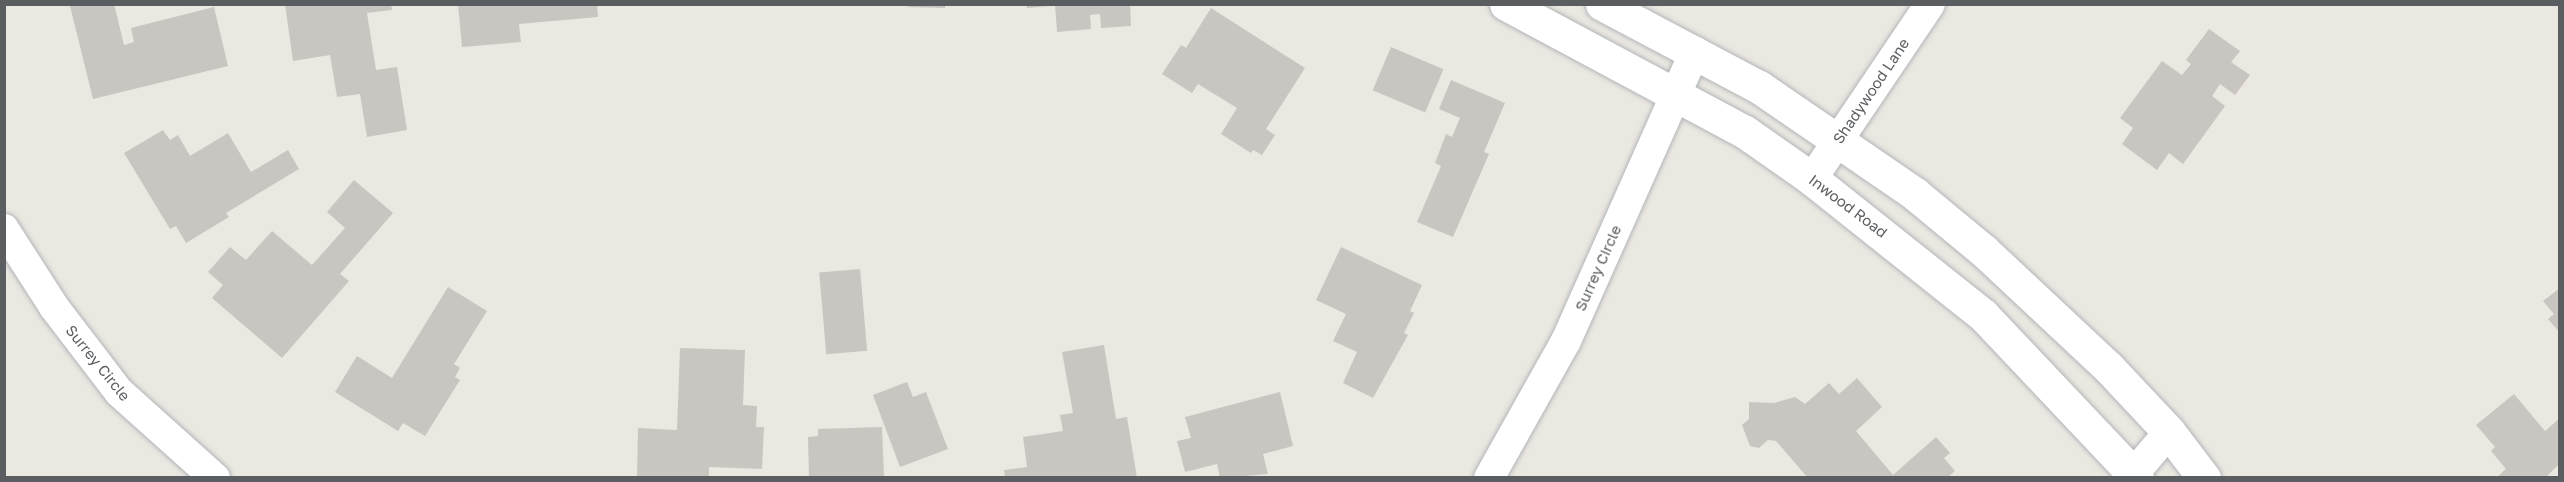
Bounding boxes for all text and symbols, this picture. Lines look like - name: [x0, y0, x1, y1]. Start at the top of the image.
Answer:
- street label: Shadywood Lane: [1829, 35, 1913, 147]
- street label: Inwood Road: [1805, 171, 1891, 241]
- street label: Surrey Circle: [1571, 222, 1625, 314]
- street label: Surrey Circle: [62, 322, 134, 404]

